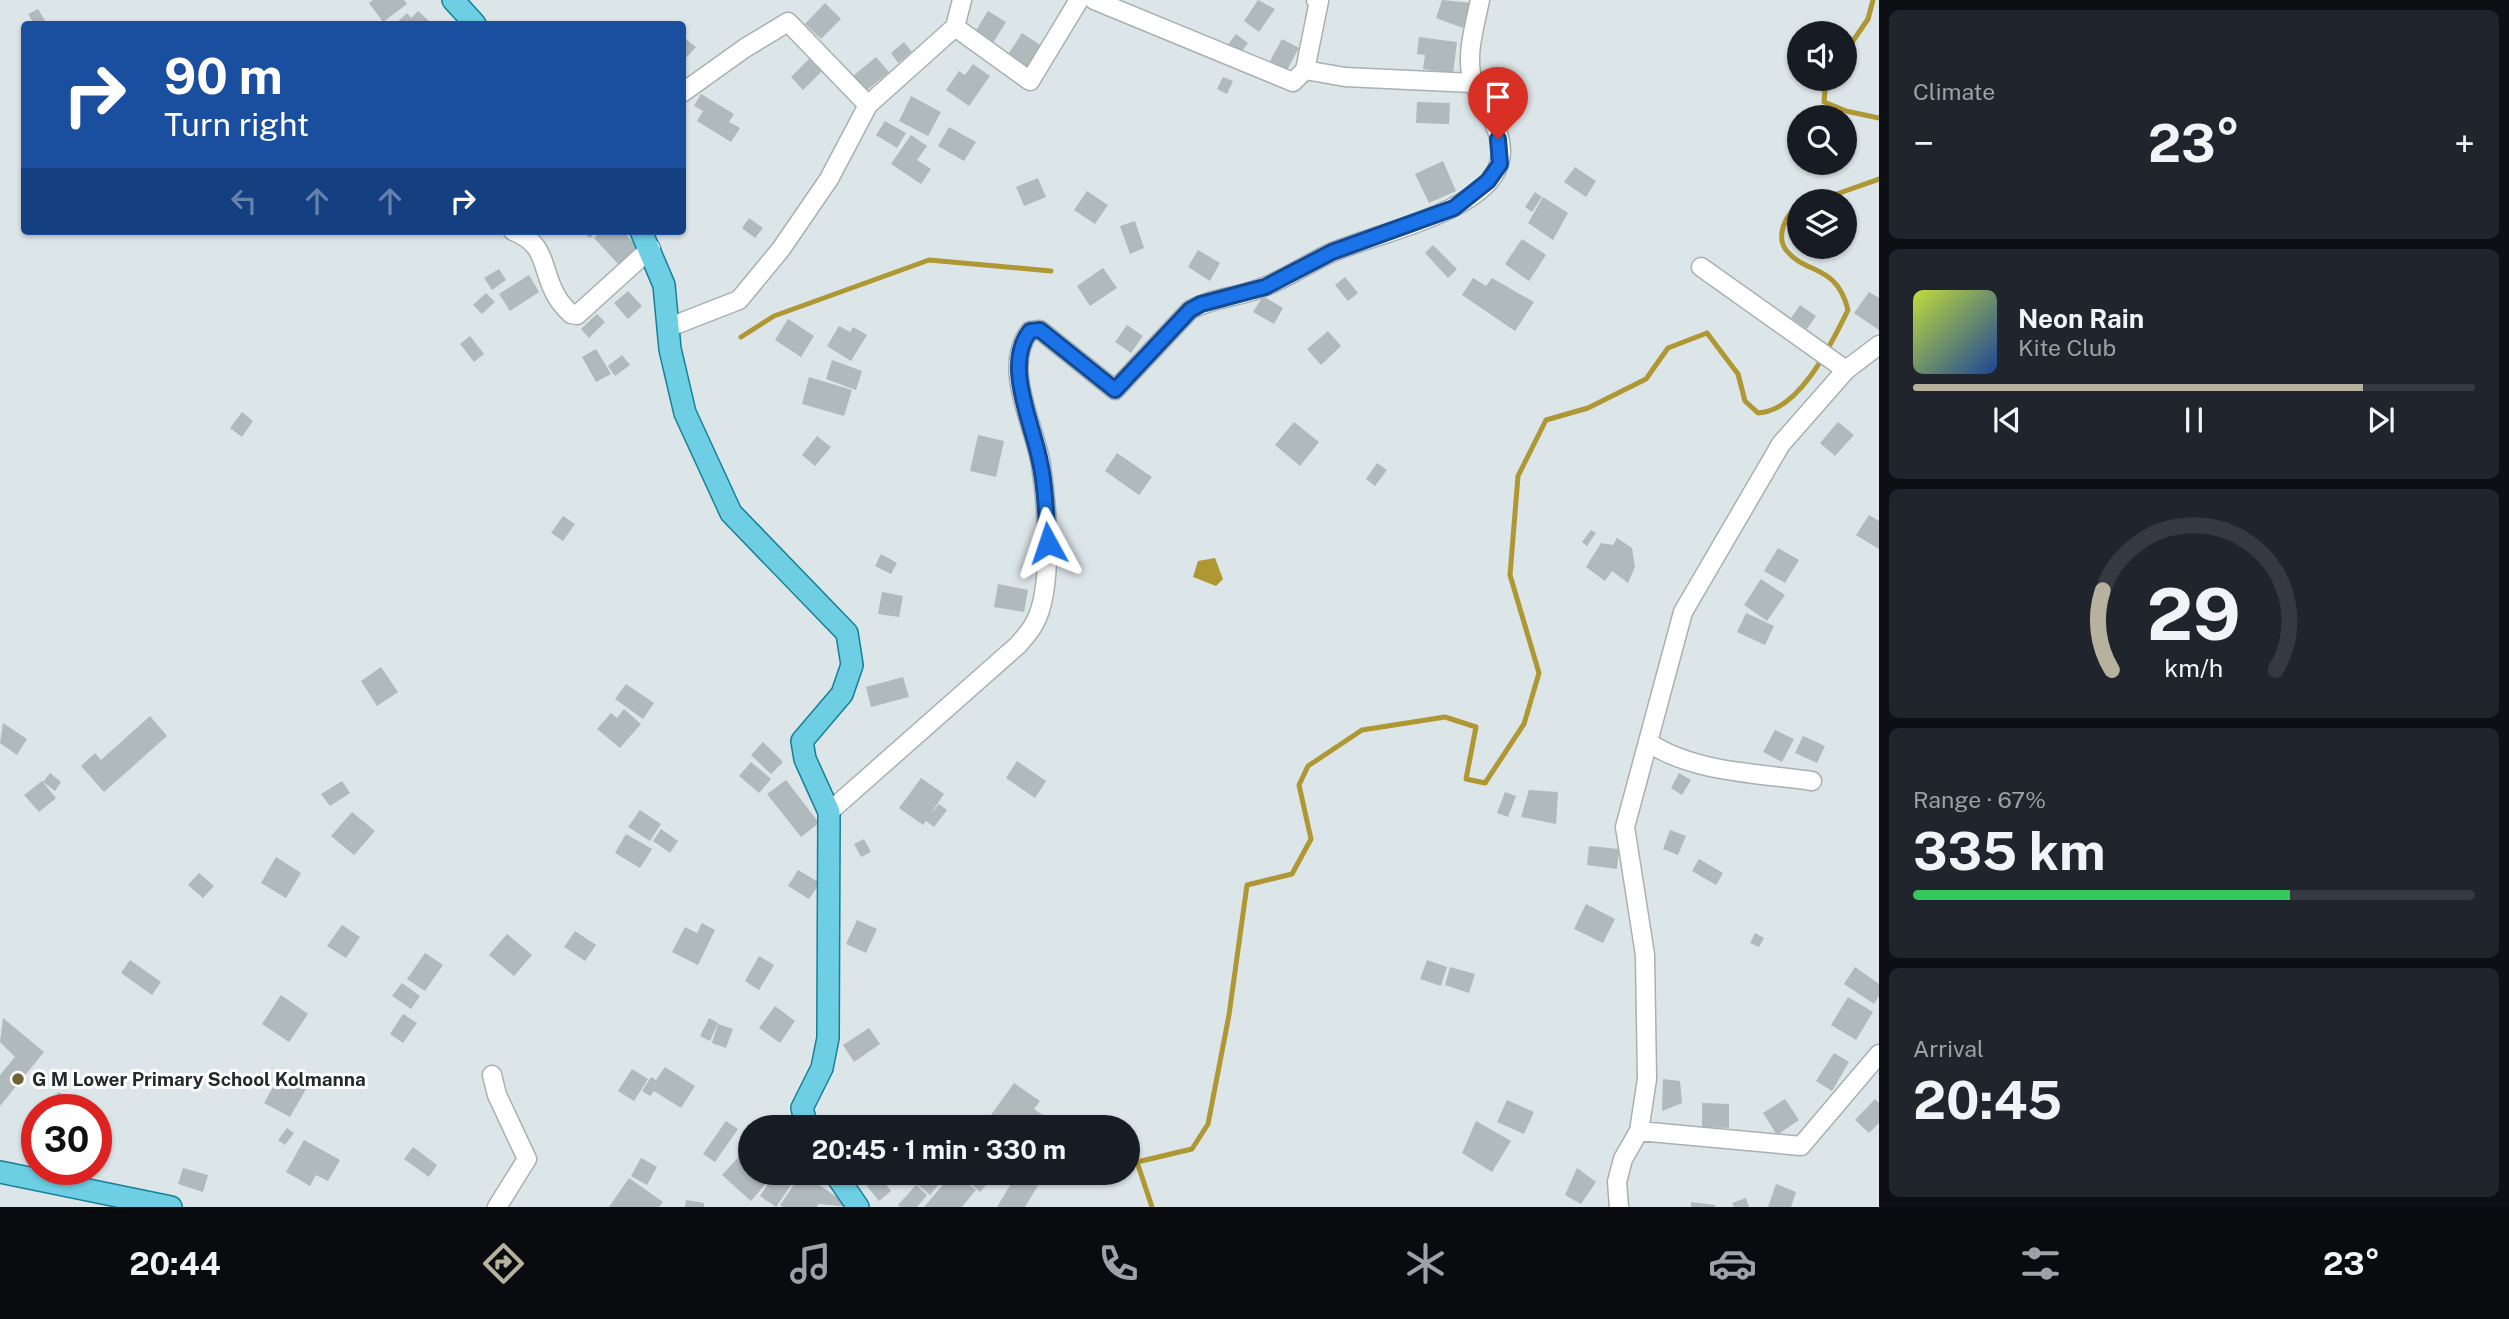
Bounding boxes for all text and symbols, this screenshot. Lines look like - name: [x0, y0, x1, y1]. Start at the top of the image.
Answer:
- map controls: [1787, 21, 1857, 259]
- button: sound: [1787, 21, 1857, 91]
- text: 90 m: [164, 47, 283, 105]
- icon: right: [49, 49, 140, 140]
- pin: [1468, 67, 1528, 139]
- icon: arrive: [1479, 78, 1517, 116]
- text: Climate: [1913, 78, 1995, 105]
- button: search: [1787, 105, 1857, 175]
- text: Turn right: [164, 106, 309, 143]
- text: 23°: [2148, 113, 2240, 174]
- text: −: [1913, 121, 1934, 166]
- text: +: [2454, 121, 2475, 166]
- icon: left: [225, 182, 263, 220]
- icon: ahead: [298, 182, 336, 220]
- icon: ahead: [371, 182, 409, 220]
- icon: right: [444, 182, 482, 220]
- button: layers: [1787, 189, 1857, 259]
- text: Neon Rain: [2018, 303, 2144, 334]
- text: Kite Club: [2018, 334, 2116, 361]
- icon: previous: [1988, 401, 2026, 439]
- icon: pause: [2175, 401, 2213, 439]
- icon: next: [2362, 401, 2400, 439]
- position arrow: [1011, 506, 1085, 580]
- text: 29: [2147, 571, 2241, 656]
- text: km/h: [2165, 652, 2223, 682]
- text: Range · 67%: [1913, 786, 2046, 813]
- text: 335 km: [1913, 821, 2106, 882]
- text: Arrival: [1913, 1035, 1984, 1062]
- place label: G M Lower Primary School Kolmanna: [32, 1068, 366, 1090]
- text: 20:45: [1913, 1070, 2062, 1131]
- marker: G M Lower Primary School Kolmanna: [10, 1071, 26, 1087]
- speed limit sign: 30: [21, 1094, 112, 1185]
- text: 20:45 · 1 min · 330 m: [812, 1134, 1066, 1165]
- icon: directions: [479, 1239, 528, 1288]
- icon: music: [786, 1239, 835, 1288]
- icon: phone: [1094, 1239, 1143, 1288]
- icon: climate: [1401, 1239, 1450, 1288]
- icon: car: [1708, 1239, 1757, 1288]
- icon: filters: [2016, 1239, 2065, 1288]
- text: 20:44: [129, 1245, 221, 1282]
- text: 23°: [2323, 1245, 2380, 1282]

